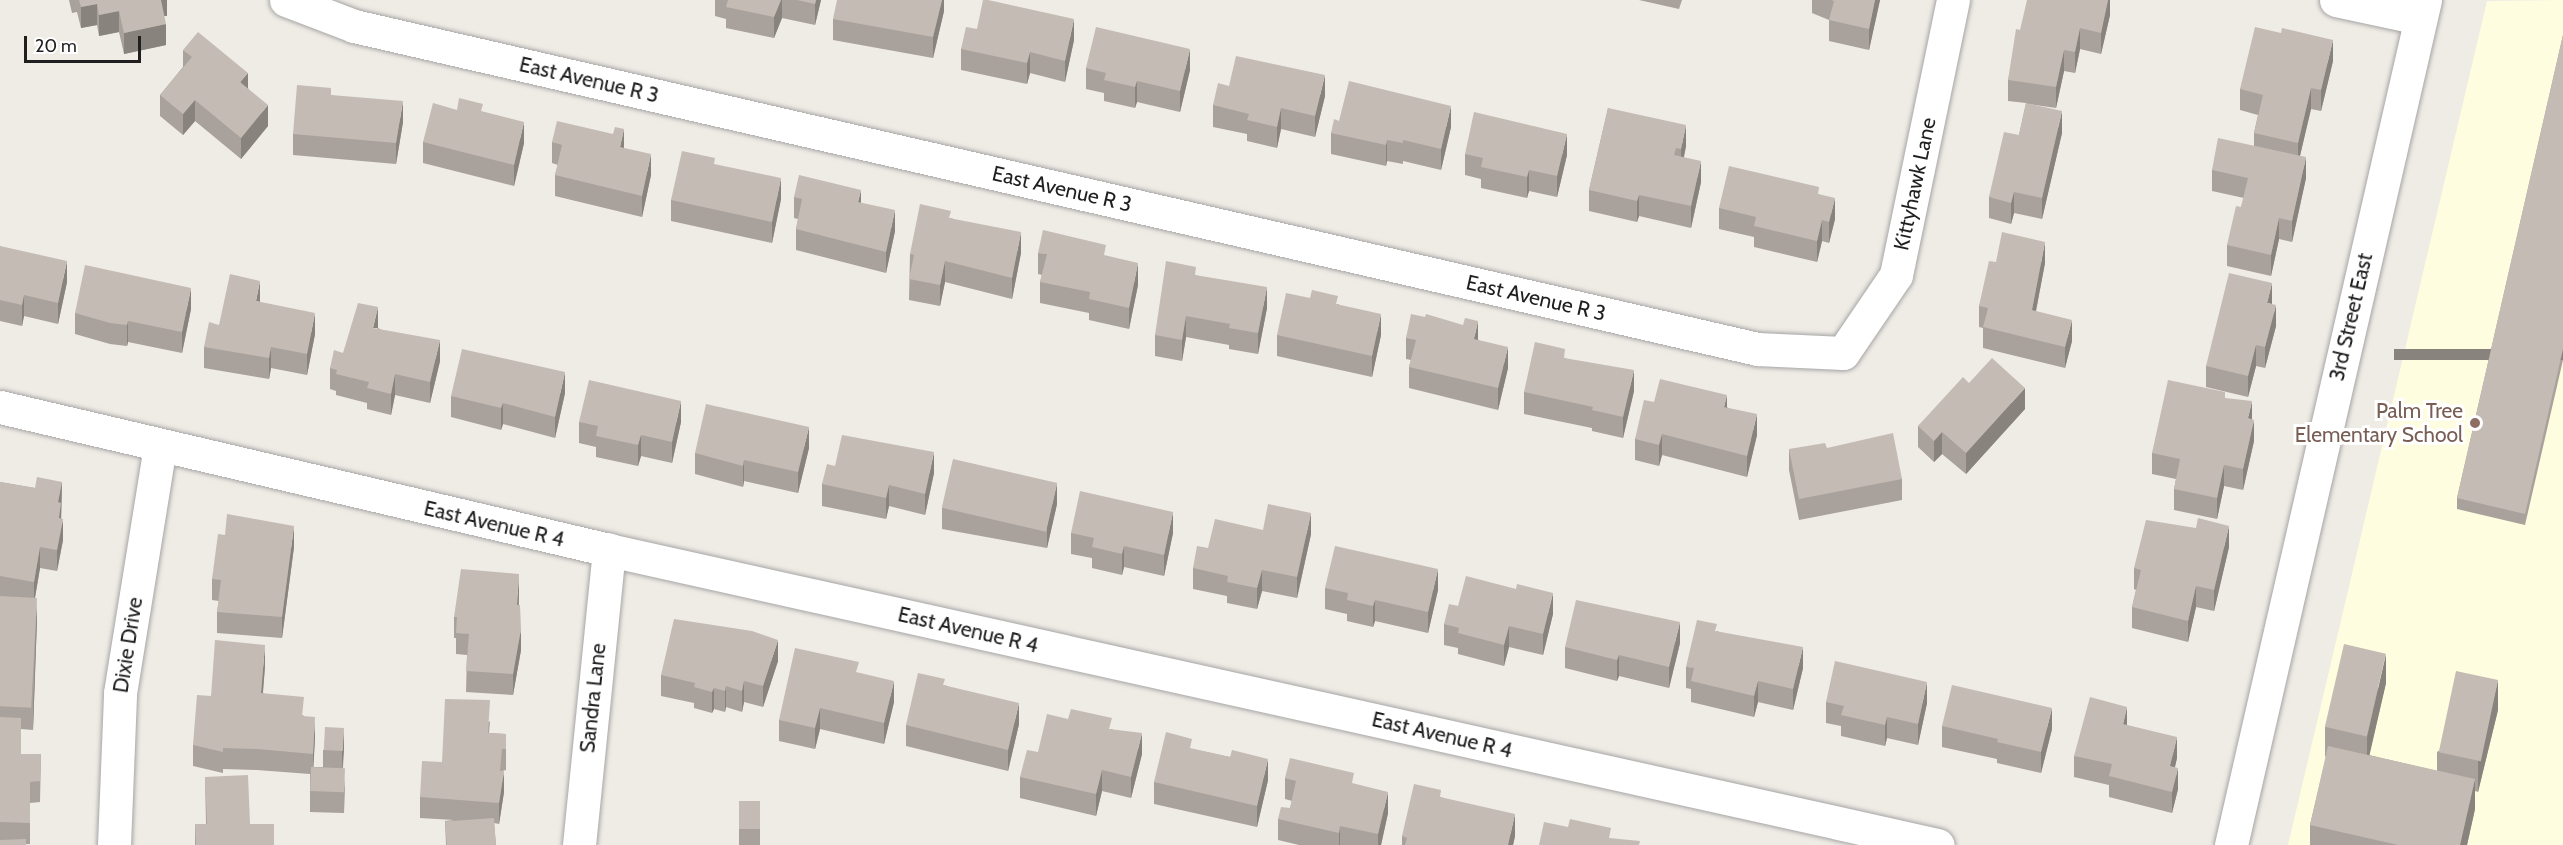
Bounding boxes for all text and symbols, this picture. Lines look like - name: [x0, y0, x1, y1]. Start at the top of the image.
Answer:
- scale bar: [27, 24, 144, 62]
- text: 20 m: [35, 35, 77, 57]
- street label: East Avenue R 3: [517, 52, 661, 108]
- street label: Kittyhawk Lane: [1889, 115, 1941, 253]
- street label: East Avenue R 3: [990, 161, 1134, 217]
- street label: 3rd Street East: [2324, 251, 2378, 383]
- street label: East Avenue R 3: [1464, 270, 1608, 326]
- place label: Palm Tree Elementary School: [2295, 398, 2463, 448]
- marker: Palm Tree Elementary School: [2468, 416, 2482, 430]
- street label: East Avenue R 4: [421, 496, 567, 552]
- street label: Dixie Drive: [108, 595, 148, 695]
- street label: East Avenue R 4: [895, 602, 1041, 658]
- street label: Sandra Lane: [575, 642, 611, 754]
- street label: East Avenue R 4: [1369, 707, 1515, 763]

